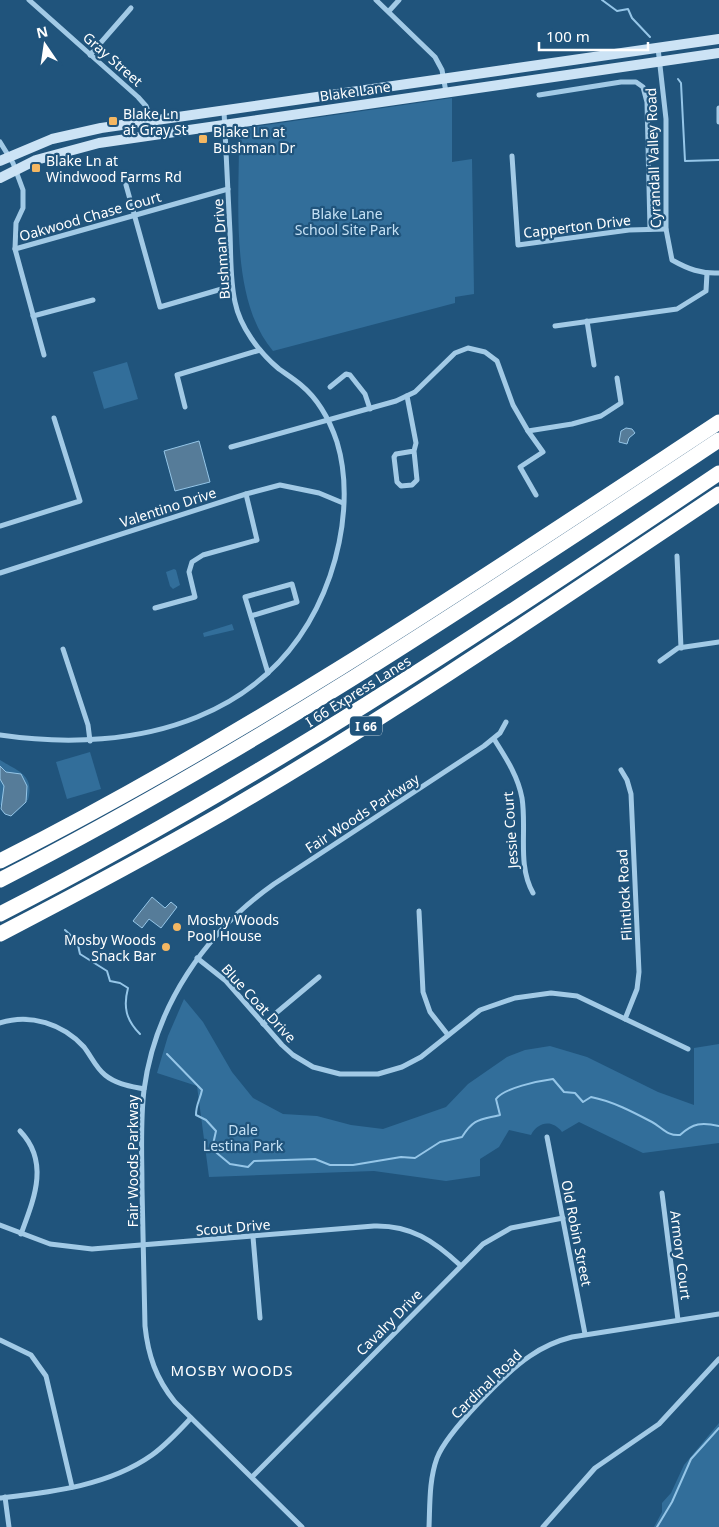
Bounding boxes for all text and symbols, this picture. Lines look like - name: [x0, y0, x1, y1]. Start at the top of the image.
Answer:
- north arrow: [20, 20, 70, 70]
- scale bar: [539, 20, 648, 52]
- text: N: [34, 21, 50, 42]
- text: 100 m: [546, 26, 590, 46]
- street label: Gray Street: [79, 28, 147, 90]
- street label: Blake Lane: [318, 77, 392, 105]
- street label: Cyrandall Valley Road: [641, 87, 665, 229]
- place label: Blake Ln at Gray St: [123, 104, 187, 139]
- marker: Blake Ln at Gray St: [107, 115, 119, 127]
- place label: Blake Ln at Bushman Dr: [213, 122, 296, 157]
- marker: Blake Ln at Bushman Dr: [197, 133, 209, 145]
- place label: Blake Ln at Windwood Farms Rd: [46, 151, 182, 186]
- marker: Blake Ln at Windwood Farms Rd: [30, 162, 42, 174]
- street label: Oakwood Chase Court: [17, 187, 163, 245]
- street label: Bushman Drive: [208, 198, 234, 300]
- park label: Blake Lane School Site Park: [295, 204, 400, 239]
- street label: Capperton Drive: [522, 210, 632, 242]
- street label: Valentino Drive: [117, 482, 219, 532]
- street label: I 66 Express Lanes: [302, 652, 414, 730]
- road number: I 66: [350, 716, 382, 736]
- street label: Fair Woods Parkway: [301, 769, 423, 857]
- street label: Jessie Court: [498, 791, 522, 871]
- street label: Flintlock Road: [612, 849, 636, 941]
- place label: Mosby Woods Pool House: [187, 910, 279, 945]
- marker: Mosby Woods Pool House: [171, 921, 183, 933]
- place label: Mosby Woods Snack Bar: [64, 930, 156, 965]
- marker: Mosby Woods Snack Bar: [160, 941, 172, 953]
- street label: Blue Coat Drive: [217, 959, 301, 1047]
- street label: Fair Woods Parkway: [123, 1094, 142, 1227]
- park label: Dale Lestina Park: [203, 1120, 284, 1155]
- street label: Old Robin Street: [557, 1178, 597, 1288]
- street label: Armory Court: [666, 1209, 696, 1301]
- street label: Scout Drive: [195, 1214, 271, 1240]
- street label: Cavalry Drive: [352, 1285, 426, 1359]
- street label: Cardinal Road: [446, 1345, 526, 1423]
- district label: MOSBY WOODS: [170, 1360, 294, 1380]

